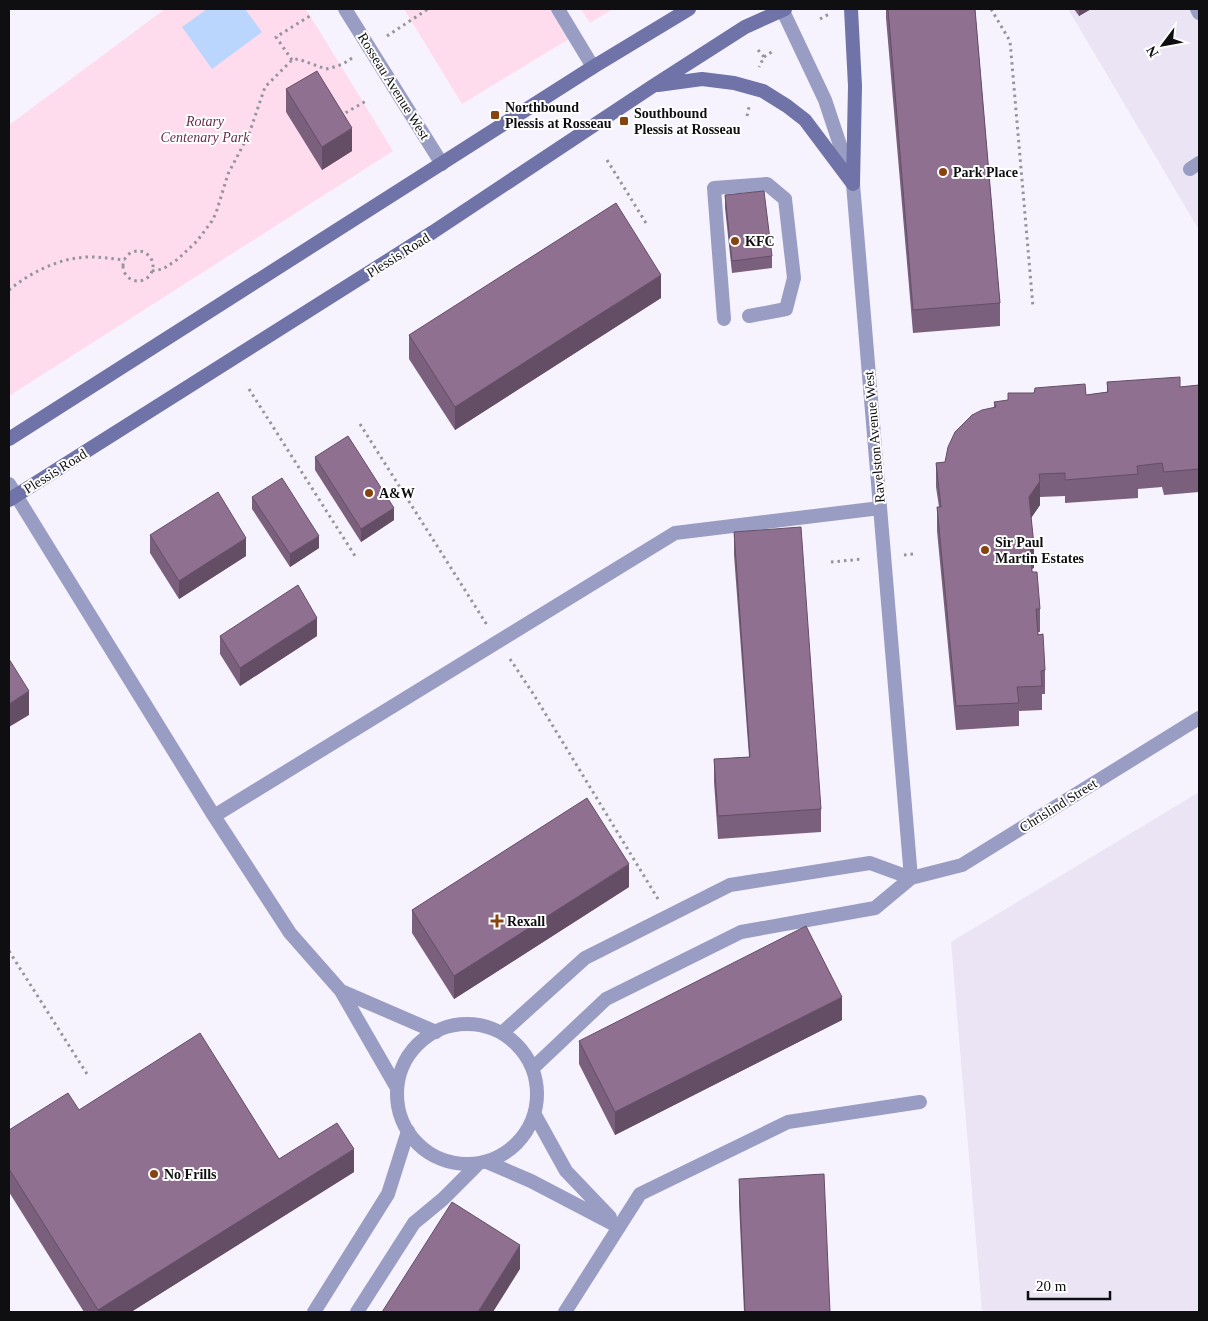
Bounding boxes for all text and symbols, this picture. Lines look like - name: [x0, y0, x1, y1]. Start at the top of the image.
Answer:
- north arrow: [1138, 20, 1188, 70]
- street label: Rosseau Avenue West: [355, 30, 433, 142]
- text: N: [1143, 43, 1161, 60]
- place label: Northbound Plessis at Rosseau: [505, 100, 612, 131]
- place label: Southbound Plessis at Rosseau: [634, 106, 741, 137]
- marker: Northbound Plessis at Rosseau: [489, 109, 501, 121]
- park label: Rotary Centenary Park: [160, 114, 250, 145]
- marker: Southbound Plessis at Rosseau: [618, 115, 630, 127]
- place label: Park Place: [953, 165, 1018, 180]
- marker: Park Place: [937, 166, 949, 178]
- street label: Plessis Road: [364, 230, 432, 281]
- place label: KFC: [745, 234, 775, 249]
- marker: KFC: [729, 235, 741, 247]
- street label: Ravelston Avenue West: [861, 370, 888, 503]
- street label: Plessis Road: [21, 446, 89, 497]
- place label: A&W: [379, 486, 415, 501]
- marker: A&W: [363, 487, 375, 499]
- place label: Sir Paul Martin Estates: [995, 535, 1085, 566]
- marker: Sir Paul Martin Estates: [979, 544, 991, 556]
- street label: Chrislind Street: [1017, 776, 1100, 835]
- place label: Rexall: [507, 914, 545, 929]
- marker: Rexall: [491, 915, 503, 927]
- place label: No Frills: [164, 1167, 217, 1182]
- marker: No Frills: [148, 1168, 160, 1180]
- scale bar: [1028, 1268, 1110, 1300]
- text: 20 m: [1036, 1278, 1067, 1294]

